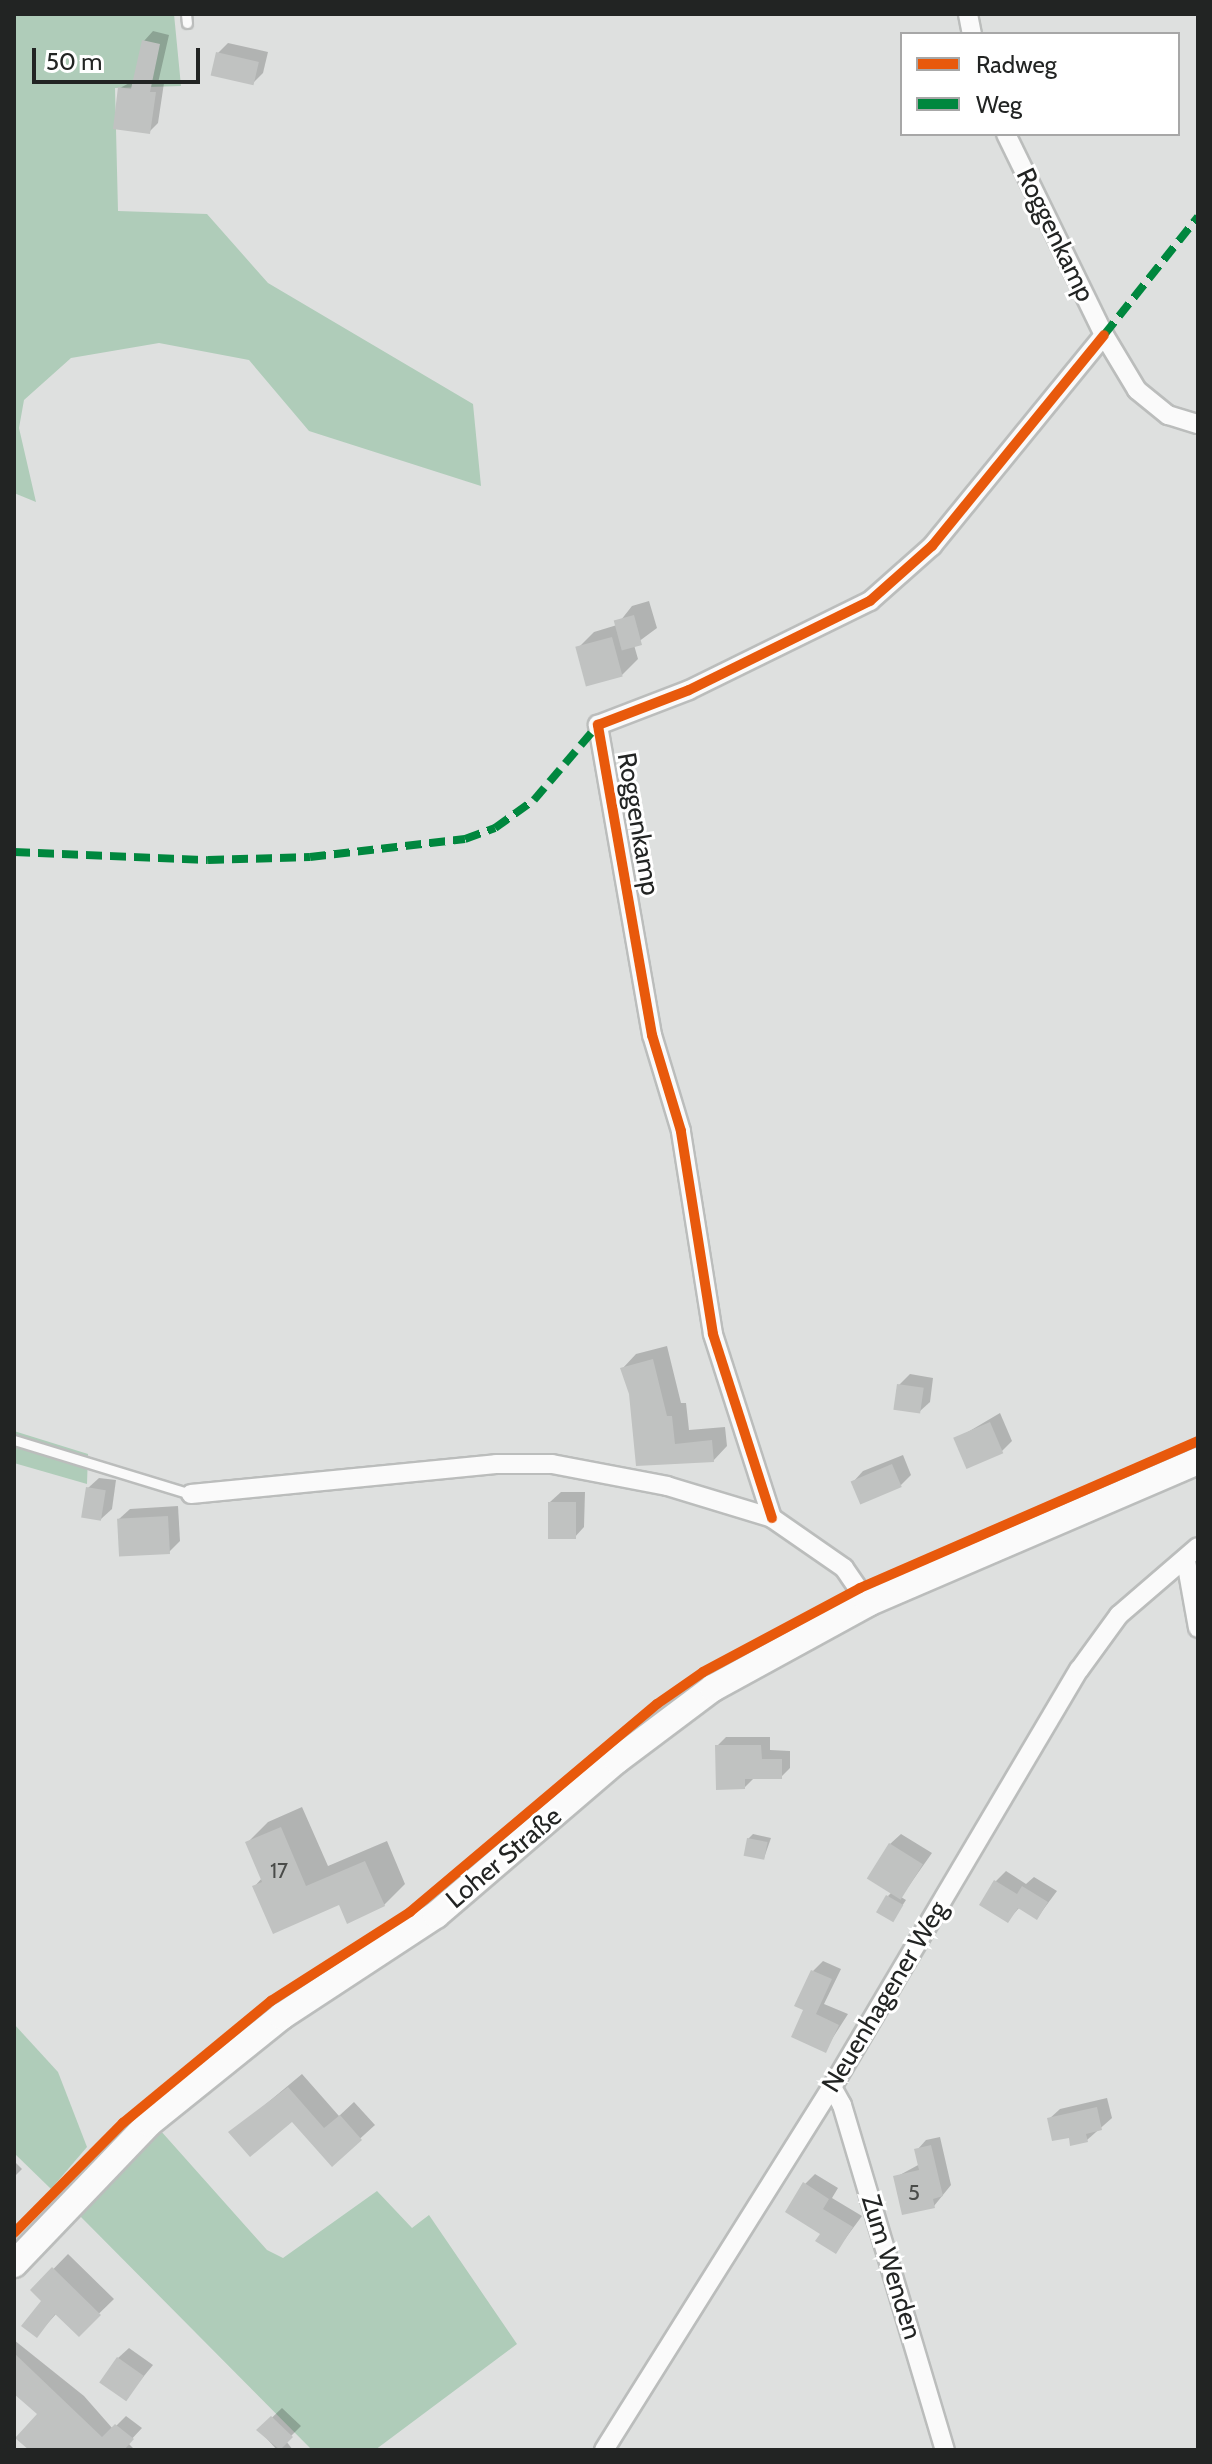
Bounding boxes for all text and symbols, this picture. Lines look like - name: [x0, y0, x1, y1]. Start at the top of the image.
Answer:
- scale bar: [36, 32, 204, 82]
- legend: [900, 32, 1180, 136]
- text: 50 m: [46, 47, 102, 76]
- text: Radweg: [976, 50, 1057, 79]
- text: Weg: [976, 90, 1022, 119]
- street label: Roggenkamp: [1009, 163, 1101, 307]
- street label: Roggenkamp: [610, 750, 666, 898]
- street label: Loher Straße: [440, 1801, 568, 1915]
- house number: 17: [270, 1858, 288, 1884]
- street label: Neuenhagener Weg: [816, 1896, 954, 2098]
- house number: 5: [908, 2180, 920, 2206]
- street label: Zum Wenden: [854, 2191, 928, 2343]

